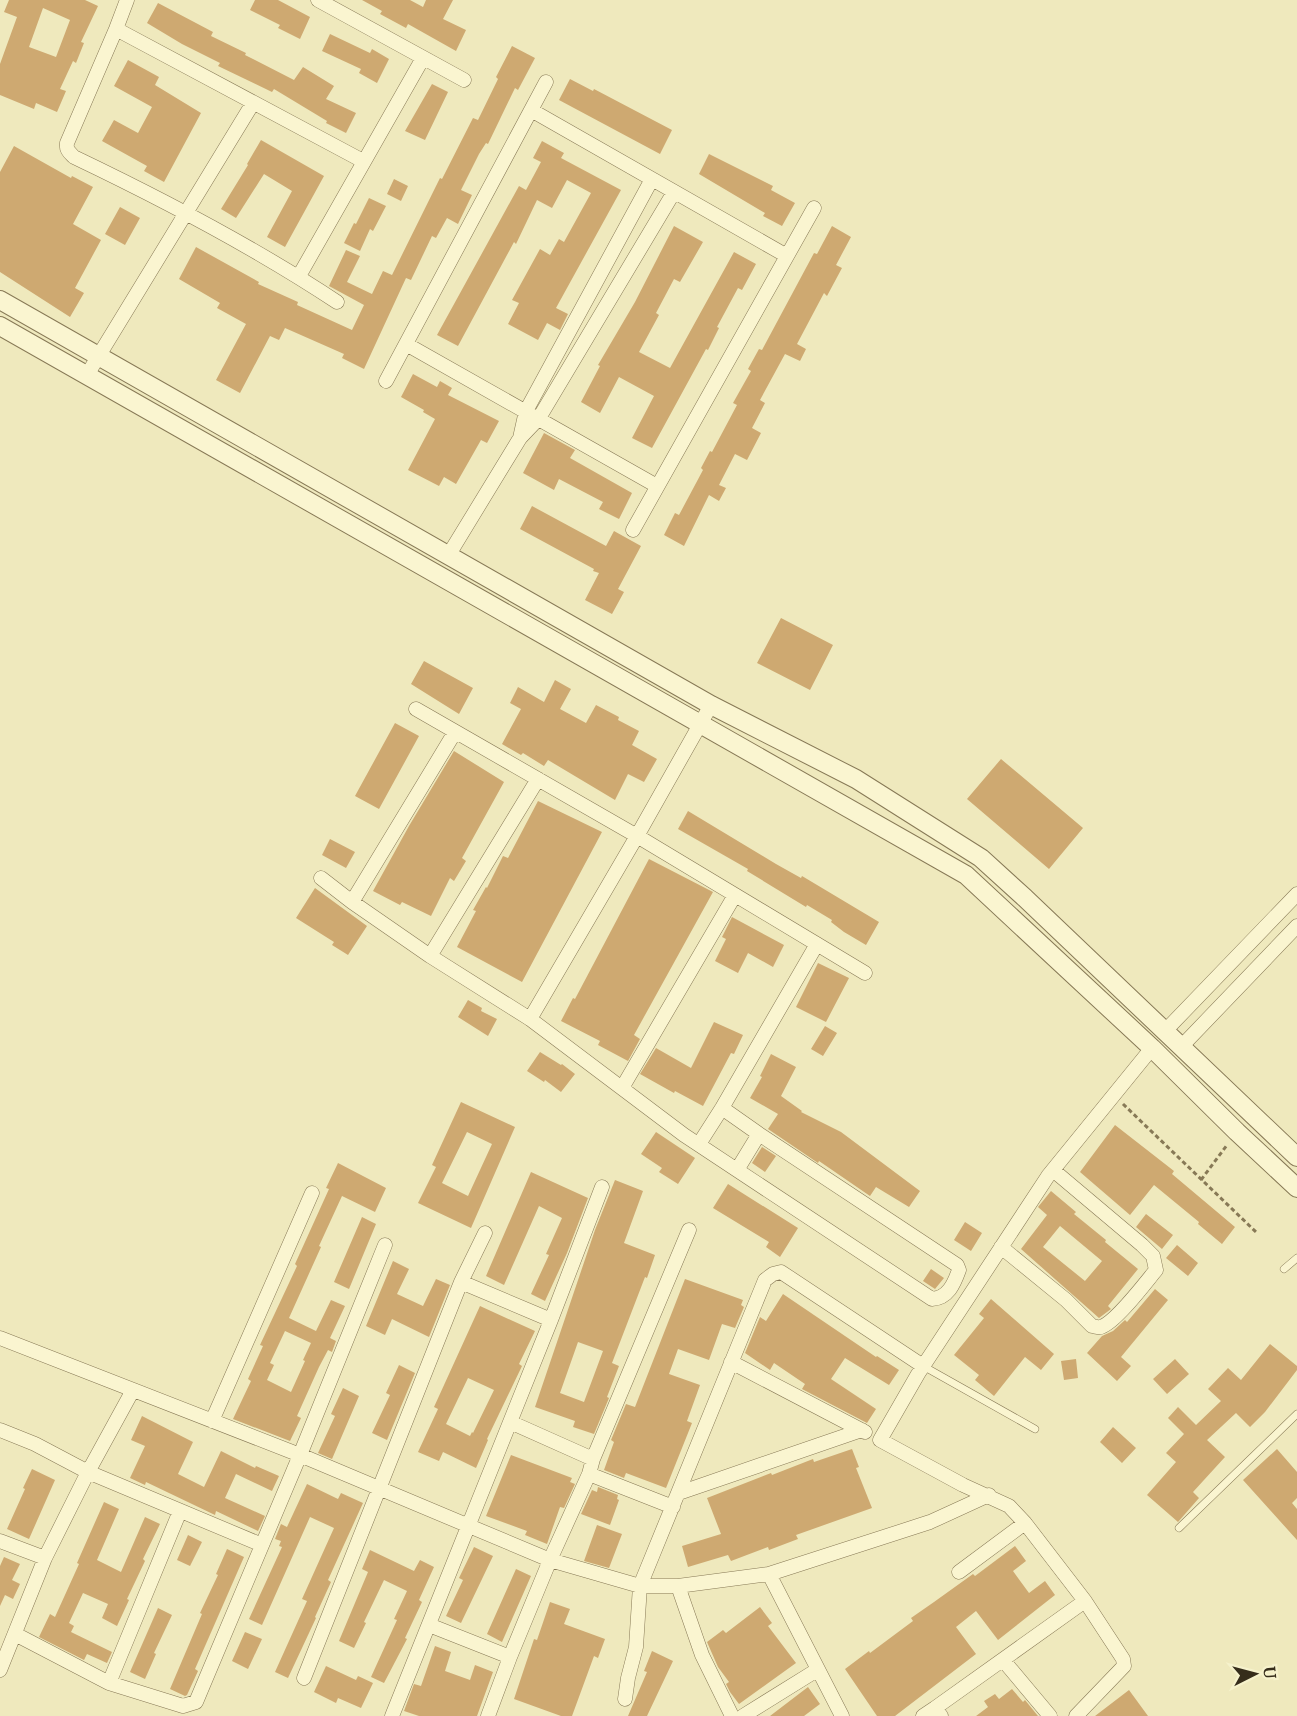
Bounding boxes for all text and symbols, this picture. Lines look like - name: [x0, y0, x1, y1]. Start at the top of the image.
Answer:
- north arrow: [1225, 1644, 1285, 1704]
- text: U: [1259, 1665, 1280, 1679]

